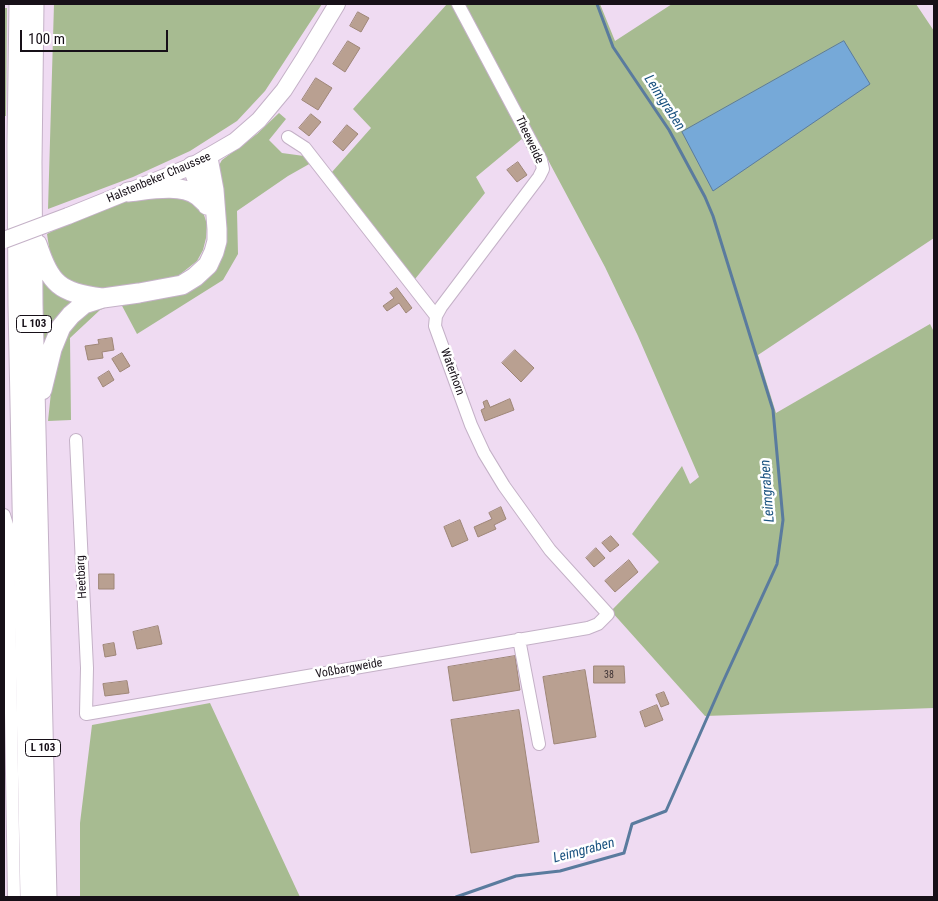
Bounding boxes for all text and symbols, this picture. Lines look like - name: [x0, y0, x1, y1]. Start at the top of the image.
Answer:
- scale bar: [22, 20, 170, 52]
- text: 100 m: [28, 30, 65, 48]
- water label: Leimgraben: [640, 72, 688, 134]
- street label: Theeweide: [512, 114, 546, 166]
- street label: Halstenbeker Chaussee: [105, 150, 213, 206]
- road number: L 103: [16, 316, 52, 332]
- street label: Waterhorn: [437, 347, 467, 397]
- water label: Leimgraben: [757, 459, 779, 523]
- street label: Heetbarg: [74, 555, 90, 599]
- street label: Voßbargweide: [314, 656, 384, 682]
- house number: 38: [604, 669, 614, 681]
- road number: L 103: [26, 740, 60, 756]
- water label: Leimgraben: [551, 835, 617, 867]

